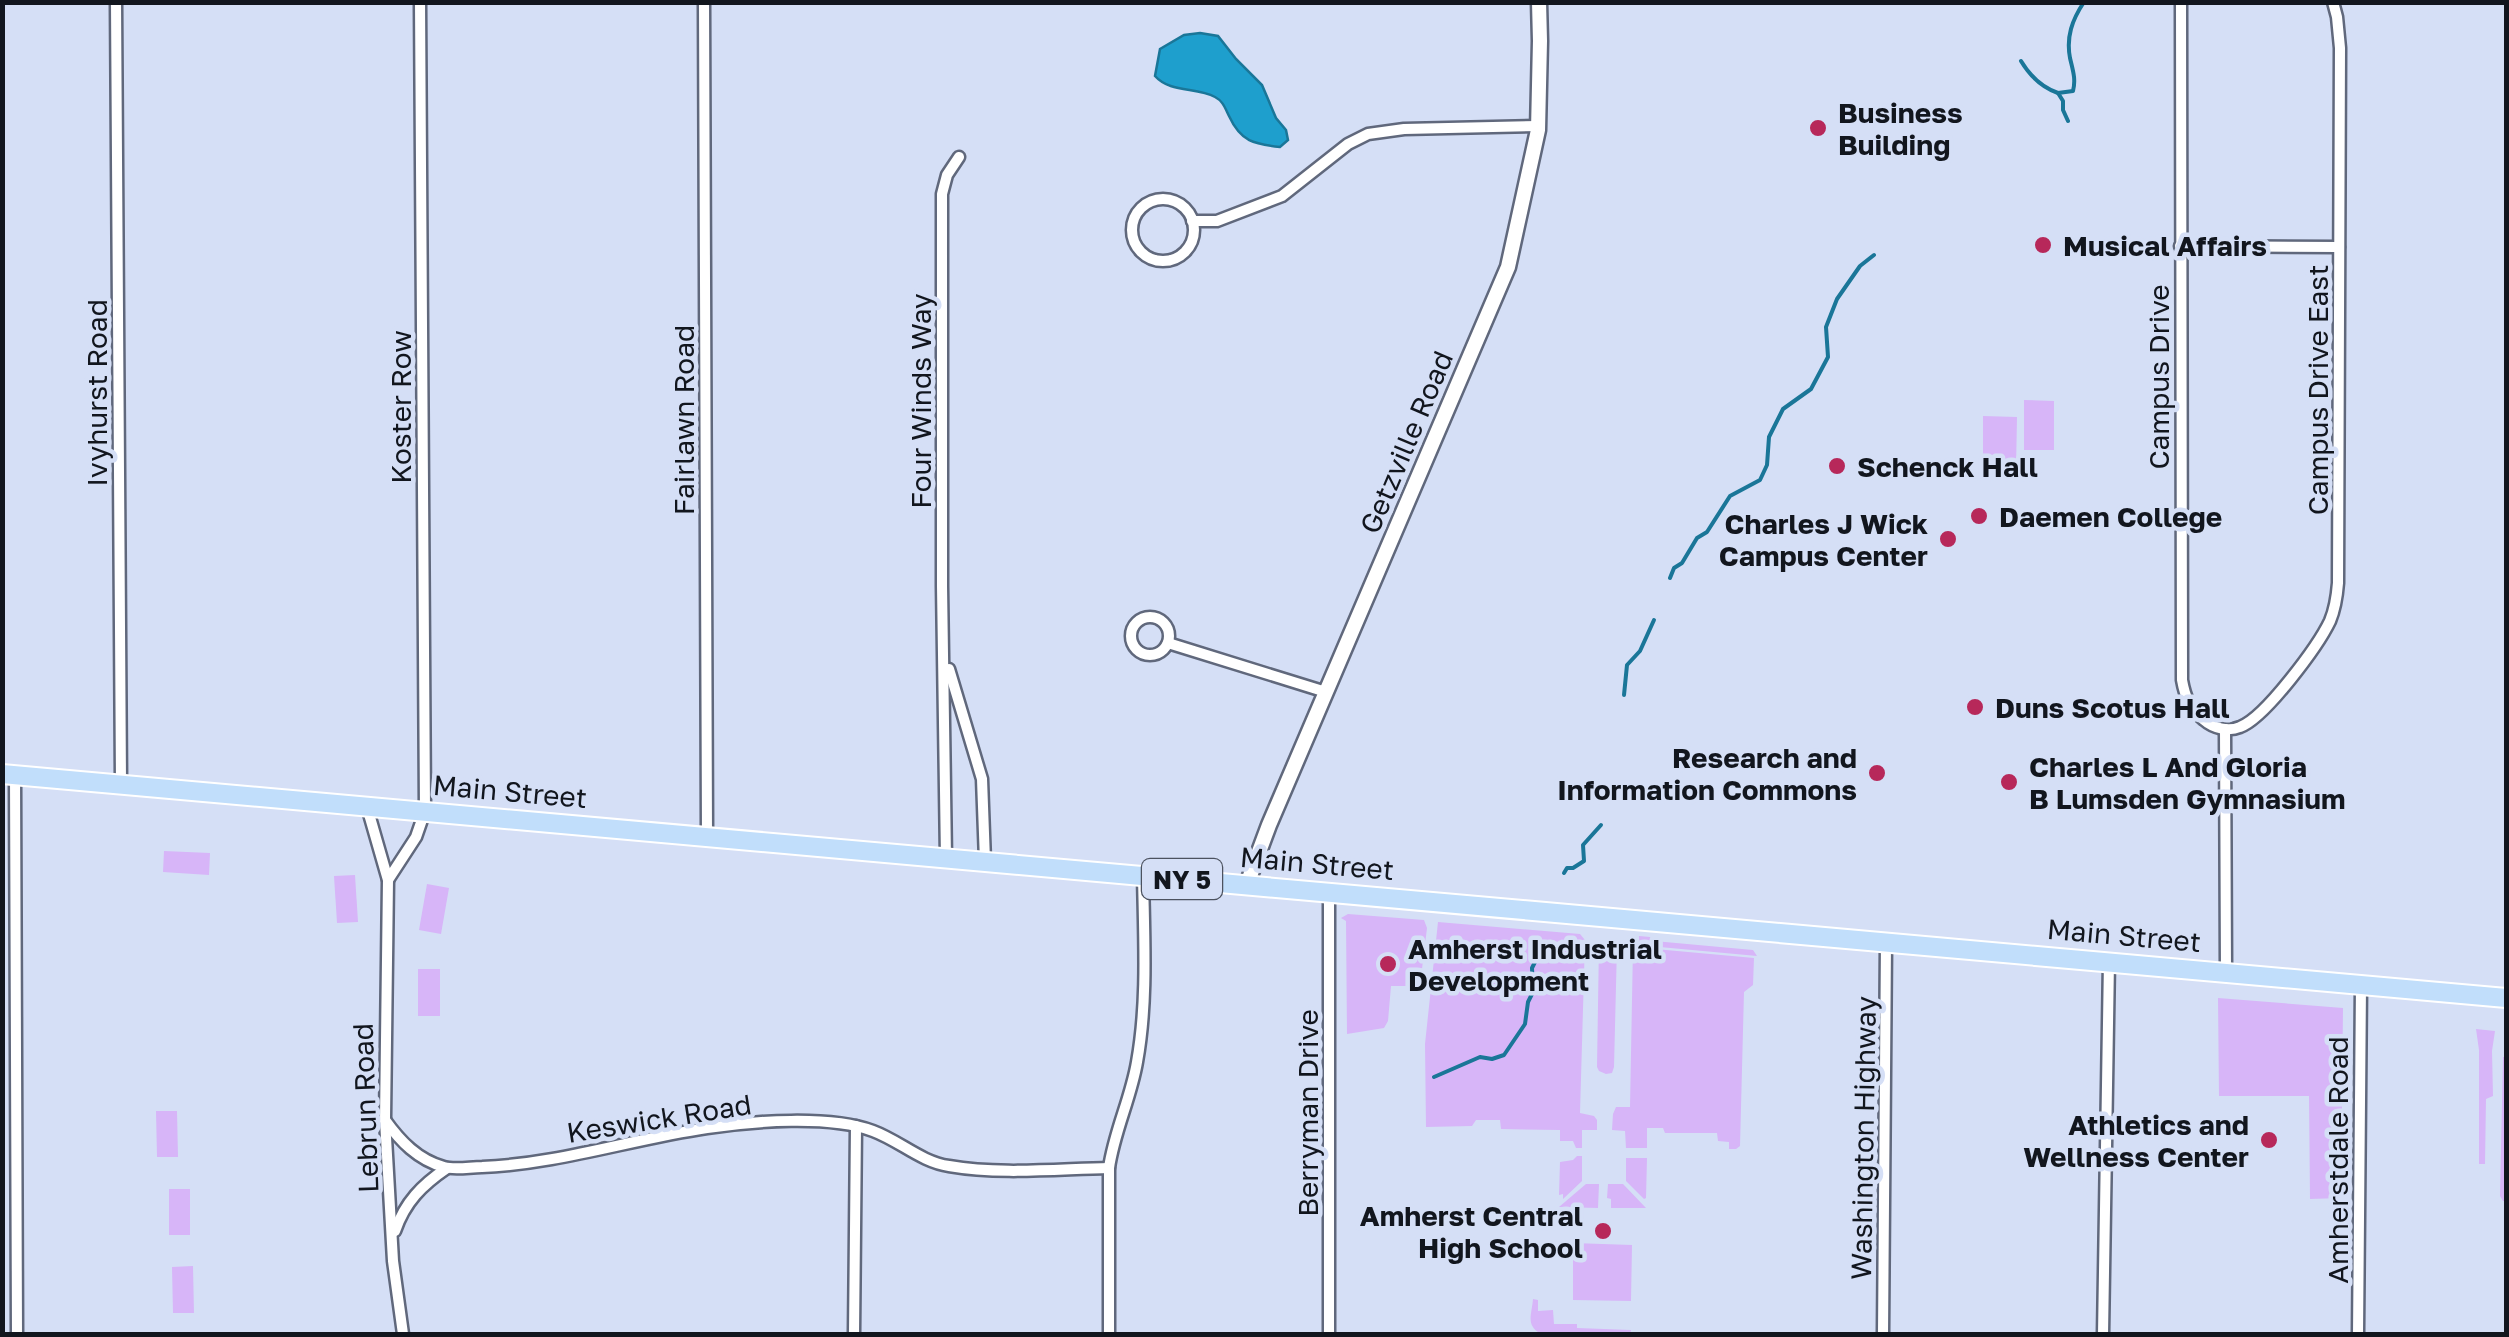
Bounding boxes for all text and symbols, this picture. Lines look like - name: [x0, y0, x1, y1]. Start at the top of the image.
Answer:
- place label: Business Building: [1838, 96, 1963, 161]
- marker: Business Building: [1807, 117, 1829, 139]
- place label: Musical Affairs: [2063, 229, 2267, 262]
- marker: Musical Affairs: [2032, 234, 2054, 256]
- street label: Campus Drive East: [2301, 265, 2334, 515]
- street label: Campus Drive: [2142, 284, 2175, 470]
- street label: Four Winds Way: [904, 293, 937, 509]
- street label: Ivyhurst Road: [80, 299, 113, 487]
- street label: Fairlawn Road: [667, 325, 700, 515]
- street label: Koster Row: [384, 330, 417, 484]
- street label: Getzville Road: [1353, 346, 1459, 538]
- place label: Schenck Hall: [1857, 450, 2038, 483]
- marker: Schenck Hall: [1826, 455, 1848, 477]
- place label: Daemen College: [1999, 500, 2222, 533]
- marker: Daemen College: [1968, 505, 1990, 527]
- place label: Charles J Wick Campus Center: [1719, 507, 1928, 572]
- marker: Charles J Wick Campus Center: [1937, 528, 1959, 550]
- place label: Duns Scotus Hall: [1995, 691, 2230, 724]
- marker: Duns Scotus Hall: [1964, 696, 1986, 718]
- place label: Research and Information Commons: [1557, 741, 1857, 806]
- place label: Charles L And Gloria B Lumsden Gymnasium: [2029, 750, 2346, 815]
- marker: Research and Information Commons: [1866, 762, 1888, 784]
- street label: Main Street: [432, 768, 588, 814]
- marker: Charles L And Gloria B Lumsden Gymnasium: [1998, 771, 2020, 793]
- street label: Main Street: [1239, 840, 1395, 886]
- road number: NY 5: [1142, 859, 1222, 899]
- street label: Main Street: [2046, 912, 2202, 958]
- place label: Amherst Industrial Development: [1408, 932, 1662, 997]
- marker: Amherst Industrial Development: [1377, 953, 1399, 975]
- street label: Washington Highway: [1844, 996, 1882, 1280]
- street label: Berryman Drive: [1291, 1009, 1324, 1217]
- street label: Lebrun Road: [346, 1023, 384, 1193]
- street label: Amherstdale Road: [2321, 1036, 2354, 1284]
- street label: Keswick Road: [564, 1087, 754, 1149]
- place label: Athletics and Wellness Center: [2023, 1108, 2249, 1173]
- marker: Athletics and Wellness Center: [2258, 1129, 2280, 1151]
- place label: Amherst Central High School: [1360, 1199, 1583, 1264]
- marker: Amherst Central High School: [1592, 1220, 1614, 1242]

